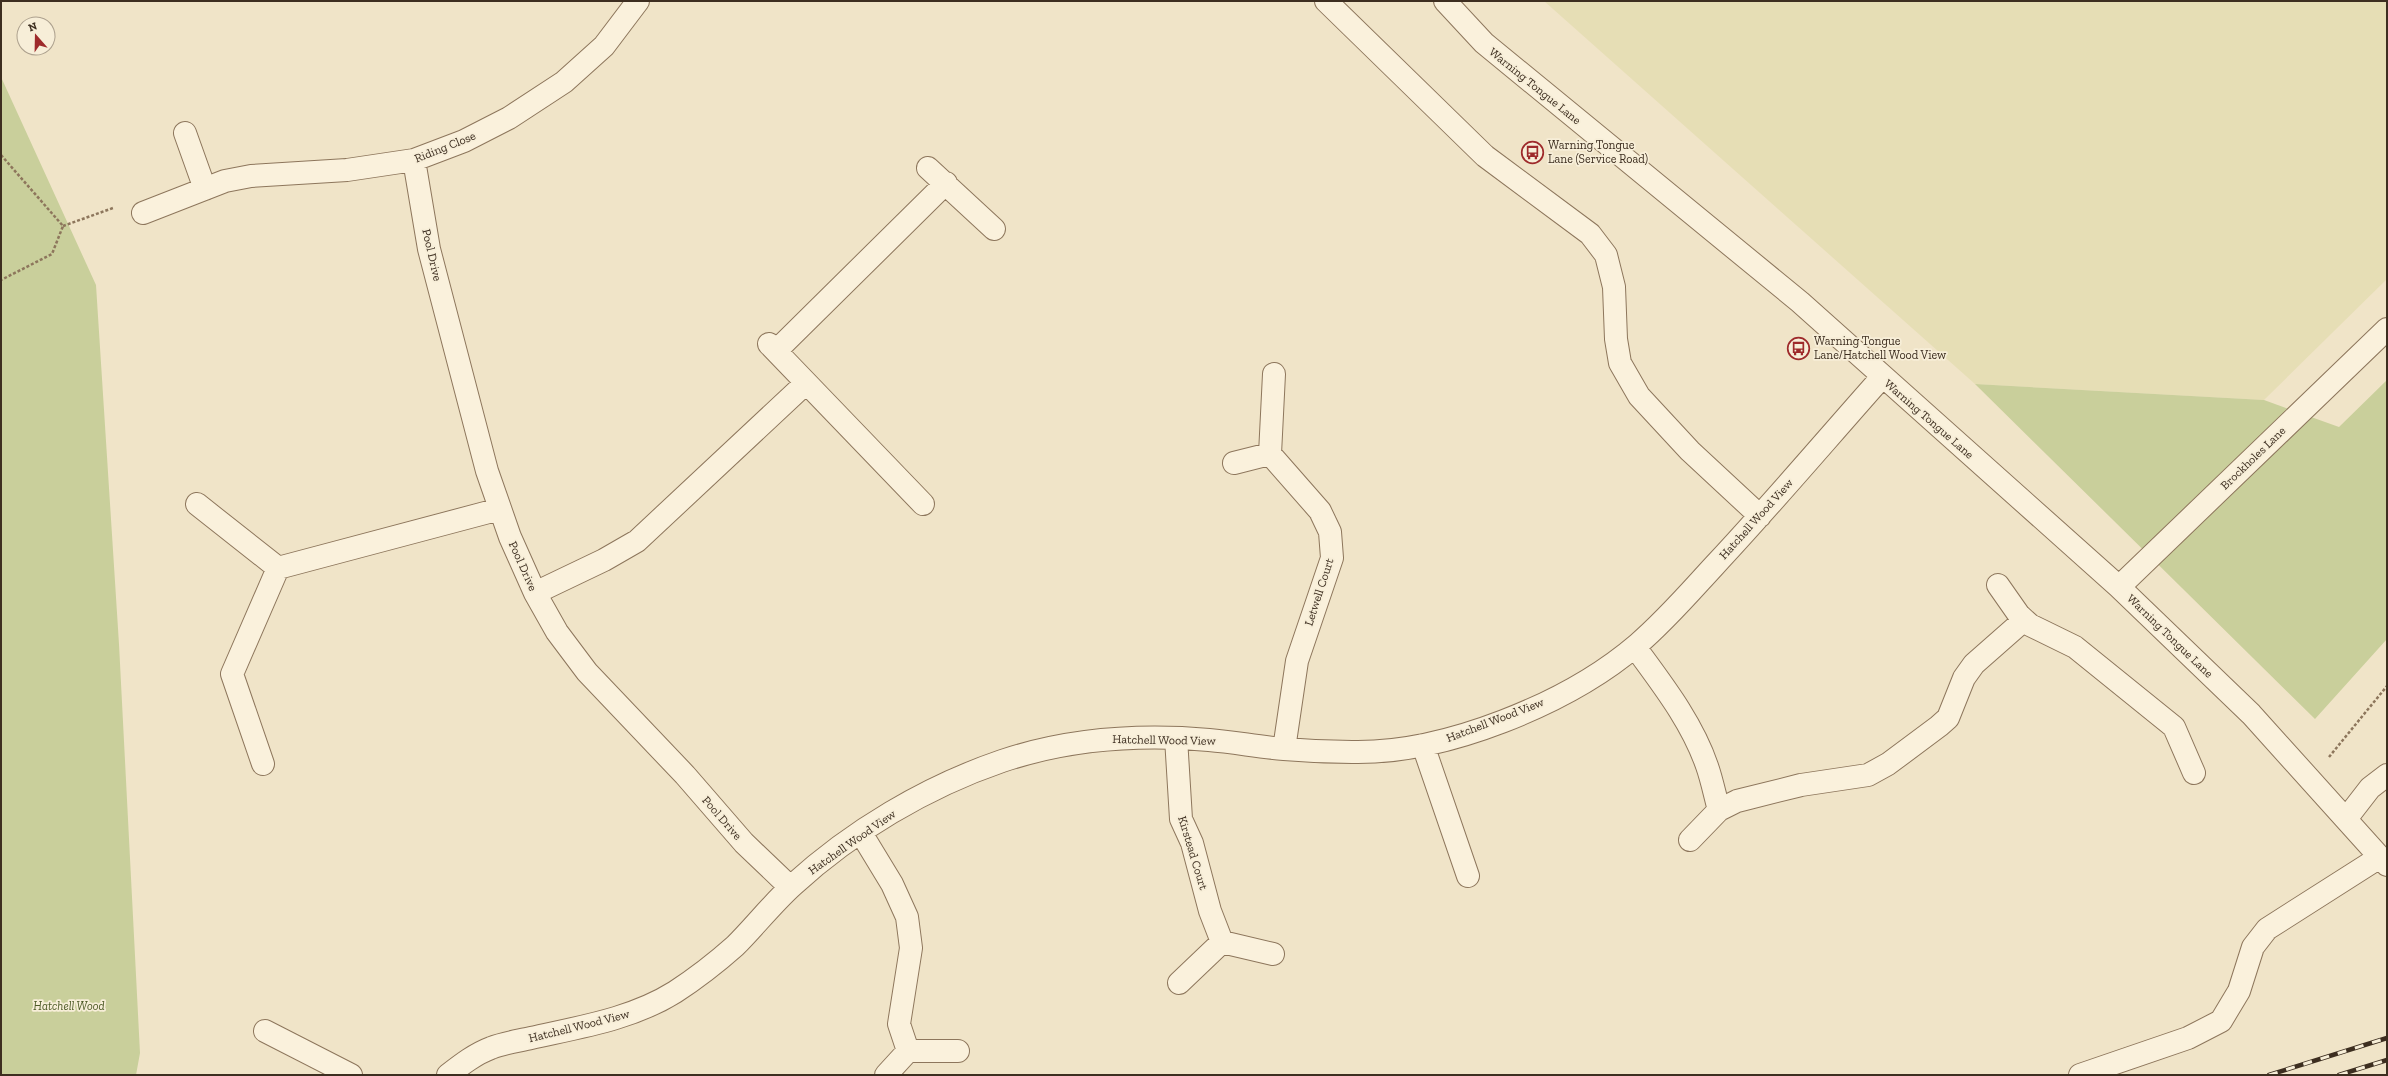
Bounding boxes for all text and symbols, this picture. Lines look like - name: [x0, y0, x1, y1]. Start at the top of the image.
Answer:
- north arrow: [16, 16, 56, 56]
- text: N: [27, 19, 39, 35]
- street label: Warning Tongue Lane: [1486, 45, 1584, 128]
- street label: Riding Close: [412, 128, 478, 166]
- place label: Warning Tongue Lane (Service Road): [1548, 138, 1648, 166]
- bus stop icon: Warning Tongue Lane (Service Road): [1519, 139, 1545, 165]
- street label: Pool Drive: [419, 228, 445, 283]
- place label: Warning Tongue Lane/Hatchell Wood View: [1814, 334, 1947, 362]
- bus stop icon: Warning Tongue Lane/Hatchell Wood View: [1786, 335, 1812, 361]
- street label: Warning Tongue Lane: [1881, 376, 1977, 462]
- street label: Brockholes Lane: [2218, 423, 2289, 492]
- street label: Hatchell Wood View: [1716, 475, 1796, 562]
- street label: Pool Drive: [506, 539, 540, 593]
- street label: Letwell Court: [1301, 556, 1337, 628]
- street label: Warning Tongue Lane: [2124, 591, 2216, 681]
- street label: Hatchell Wood View: [1444, 695, 1546, 745]
- street label: Hatchell Wood View: [1112, 732, 1217, 748]
- street label: Pool Drive: [699, 793, 745, 843]
- street label: Hatchell Wood View: [806, 806, 899, 877]
- street label: Kirstead Court: [1175, 814, 1211, 892]
- park label: Hatchell Wood: [33, 999, 105, 1013]
- street label: Hatchell Wood View: [527, 1007, 632, 1045]

